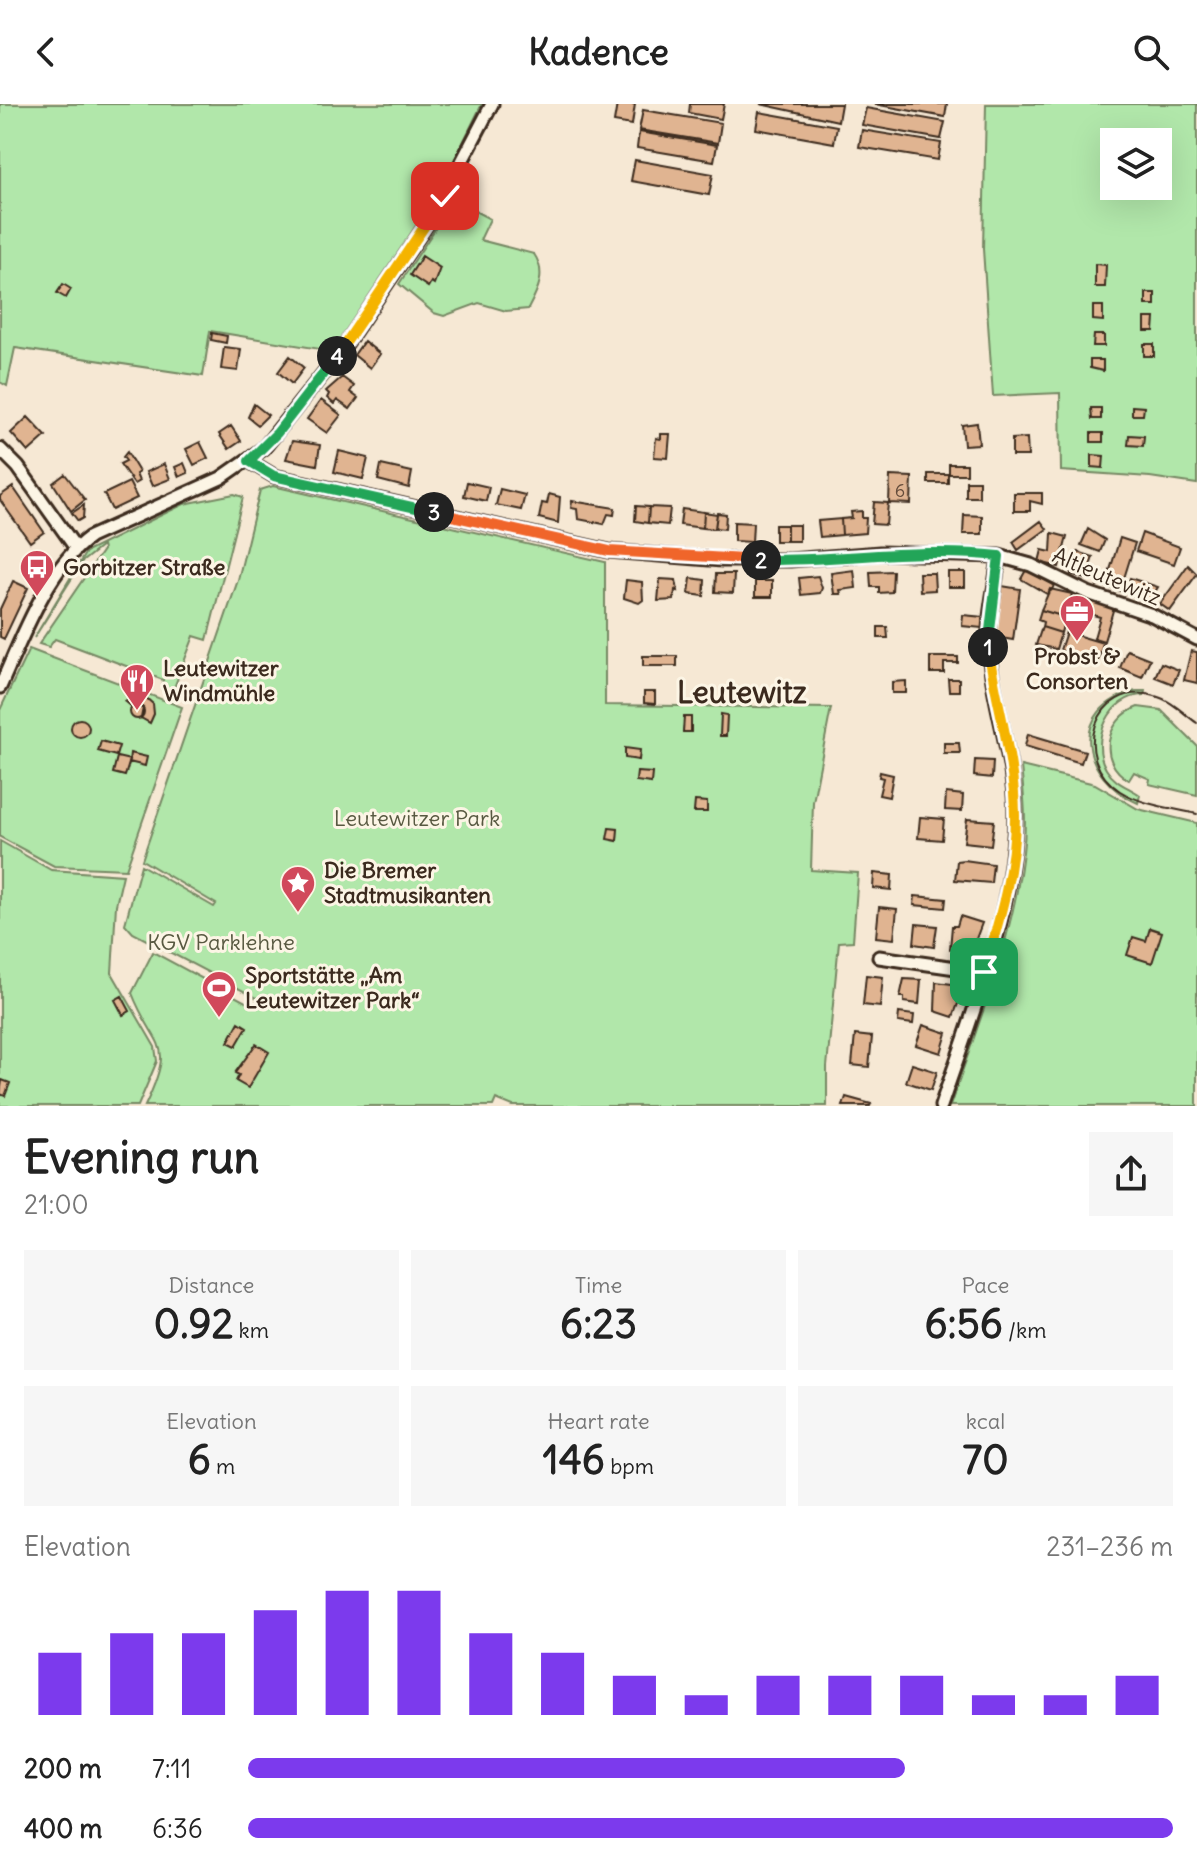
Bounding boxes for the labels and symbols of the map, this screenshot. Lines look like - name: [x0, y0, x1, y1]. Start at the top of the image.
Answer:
- pin: [411, 162, 479, 230]
- pin: 4: [317, 336, 357, 376]
- house number: 6: [895, 479, 905, 502]
- pin: 3: [414, 492, 454, 532]
- pin: 2: [741, 540, 781, 580]
- street label: Altleutewitz: [1048, 541, 1166, 611]
- bus stop icon: Gorbitzer Straße: [18, 548, 56, 598]
- place label: Gorbitzer Straße: [63, 553, 225, 581]
- office icon: Probst & Consorten: [1058, 593, 1096, 643]
- pin: 1: [968, 627, 1008, 667]
- place label: Probst & Consorten: [1026, 642, 1128, 695]
- place label: Leutewitzer Windmühle: [163, 654, 280, 707]
- restaurant icon: Leutewitzer Windmühle: [118, 662, 156, 712]
- district label: Leutewitz: [677, 673, 807, 711]
- park label: Leutewitzer Park: [334, 804, 500, 832]
- place label: Die Bremer Stadtmusikanten: [324, 856, 491, 909]
- place icon: Die Bremer Stadtmusikanten: [279, 864, 317, 914]
- park label: KGV Parklehne: [147, 928, 295, 956]
- pin: [950, 938, 1018, 1006]
- place label: Sportstätte „Am Leutewitzer Park“: [245, 961, 420, 1014]
- sports icon: Sportstätte „Am Leutewitzer Park“: [200, 969, 238, 1019]

